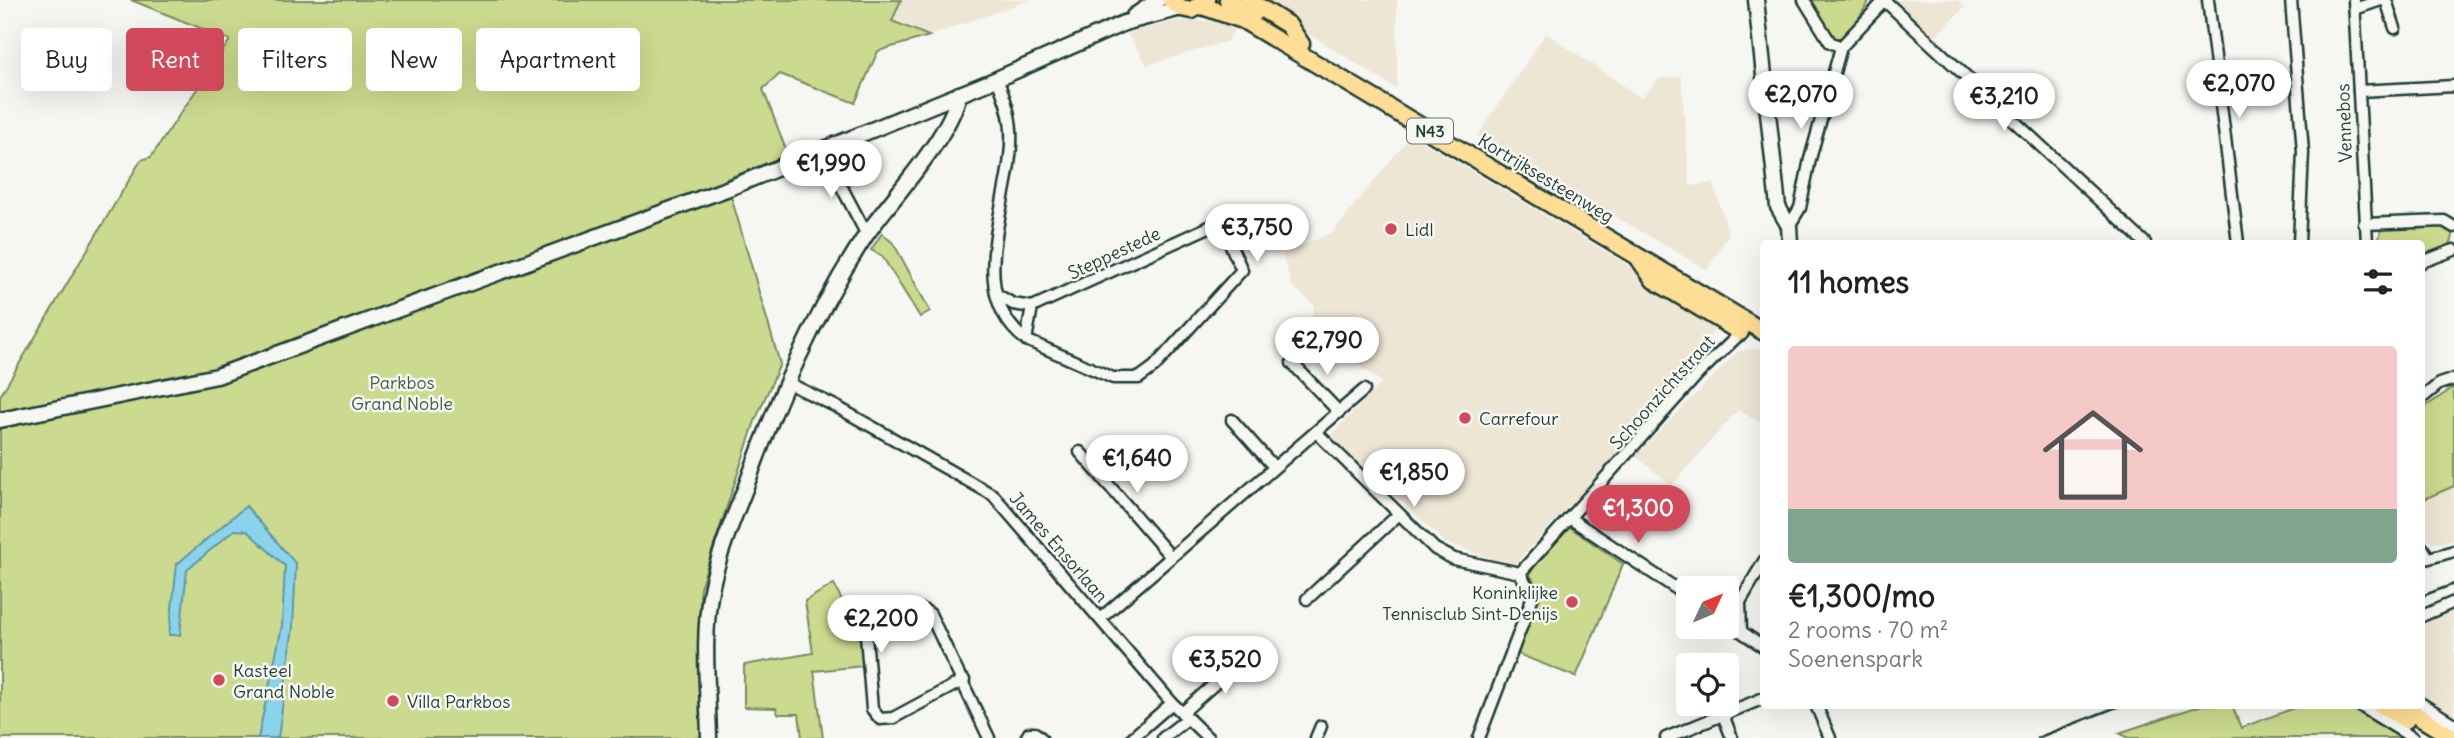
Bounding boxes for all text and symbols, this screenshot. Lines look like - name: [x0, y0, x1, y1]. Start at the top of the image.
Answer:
- chip: Buy: [21, 28, 112, 91]
- chip: Rent: [126, 28, 224, 91]
- chip: Filters: [238, 28, 352, 91]
- chip: New: [366, 28, 462, 91]
- chip: Apartment: [476, 28, 640, 91]
- pin: €2,070: [2182, 60, 2296, 120]
- text: €2,070: [2202, 68, 2276, 97]
- pin: €2,070: [1744, 72, 1858, 131]
- pin: €3,210: [1947, 74, 2061, 133]
- text: €2,070: [1764, 79, 1838, 108]
- text: €3,210: [1969, 81, 2039, 110]
- street label: Vennebos: [2331, 83, 2357, 163]
- road number: N43: [1407, 119, 1453, 144]
- street label: Kortrijksesteenweg: [1474, 128, 1618, 228]
- pin: €1,990: [774, 140, 888, 200]
- text: €1,990: [796, 148, 866, 177]
- pin: €3,750: [1200, 204, 1314, 264]
- text: €3,750: [1221, 212, 1293, 241]
- place label: Lidl: [1405, 218, 1433, 241]
- marker: Lidl: [1383, 221, 1399, 237]
- street label: Steppestede: [1064, 222, 1164, 284]
- text: 11 homes: [1788, 263, 1909, 301]
- icon: filters: [2359, 263, 2397, 301]
- pin: €2,790: [1270, 318, 1384, 377]
- text: €2,790: [1291, 325, 1363, 354]
- street label: Schoonzichtstraat: [1605, 330, 1719, 454]
- park label: Parkbos Grand Noble: [351, 371, 453, 415]
- icon: home: [2030, 392, 2156, 518]
- place label: Carrefour: [1479, 407, 1559, 430]
- marker: Carrefour: [1457, 410, 1473, 426]
- pin: €1,640: [1080, 435, 1194, 495]
- text: €1,640: [1102, 443, 1172, 472]
- pin: €1,850: [1357, 449, 1471, 509]
- text: €1,850: [1379, 457, 1449, 486]
- pin: €1,300: [1581, 486, 1695, 545]
- street label: James Ensorlaan: [1005, 487, 1113, 607]
- text: €1,300: [1602, 493, 1674, 522]
- north arrow: [1676, 576, 1740, 639]
- map controls: [1676, 576, 1739, 716]
- text: €1,300/mo: [1788, 577, 1935, 615]
- place label: Koninklijke Tennisclub Sint-Denijs: [1382, 581, 1558, 625]
- marker: Koninklijke Tennisclub Sint-Denijs: [1564, 594, 1580, 610]
- pin: €2,200: [824, 596, 938, 655]
- text: €2,200: [843, 603, 919, 632]
- text: 2 rooms · 70 m²: [1788, 615, 1948, 644]
- pin: €3,520: [1168, 636, 1282, 696]
- text: €3,520: [1188, 644, 1262, 673]
- text: Soenenspark: [1788, 644, 1923, 673]
- button: locate: [1676, 653, 1739, 716]
- place label: Kasteel Grand Noble: [233, 659, 335, 703]
- marker: Kasteel Grand Noble: [211, 672, 227, 688]
- place label: Villa Parkbos: [407, 690, 510, 713]
- marker: Villa Parkbos: [385, 693, 401, 709]

